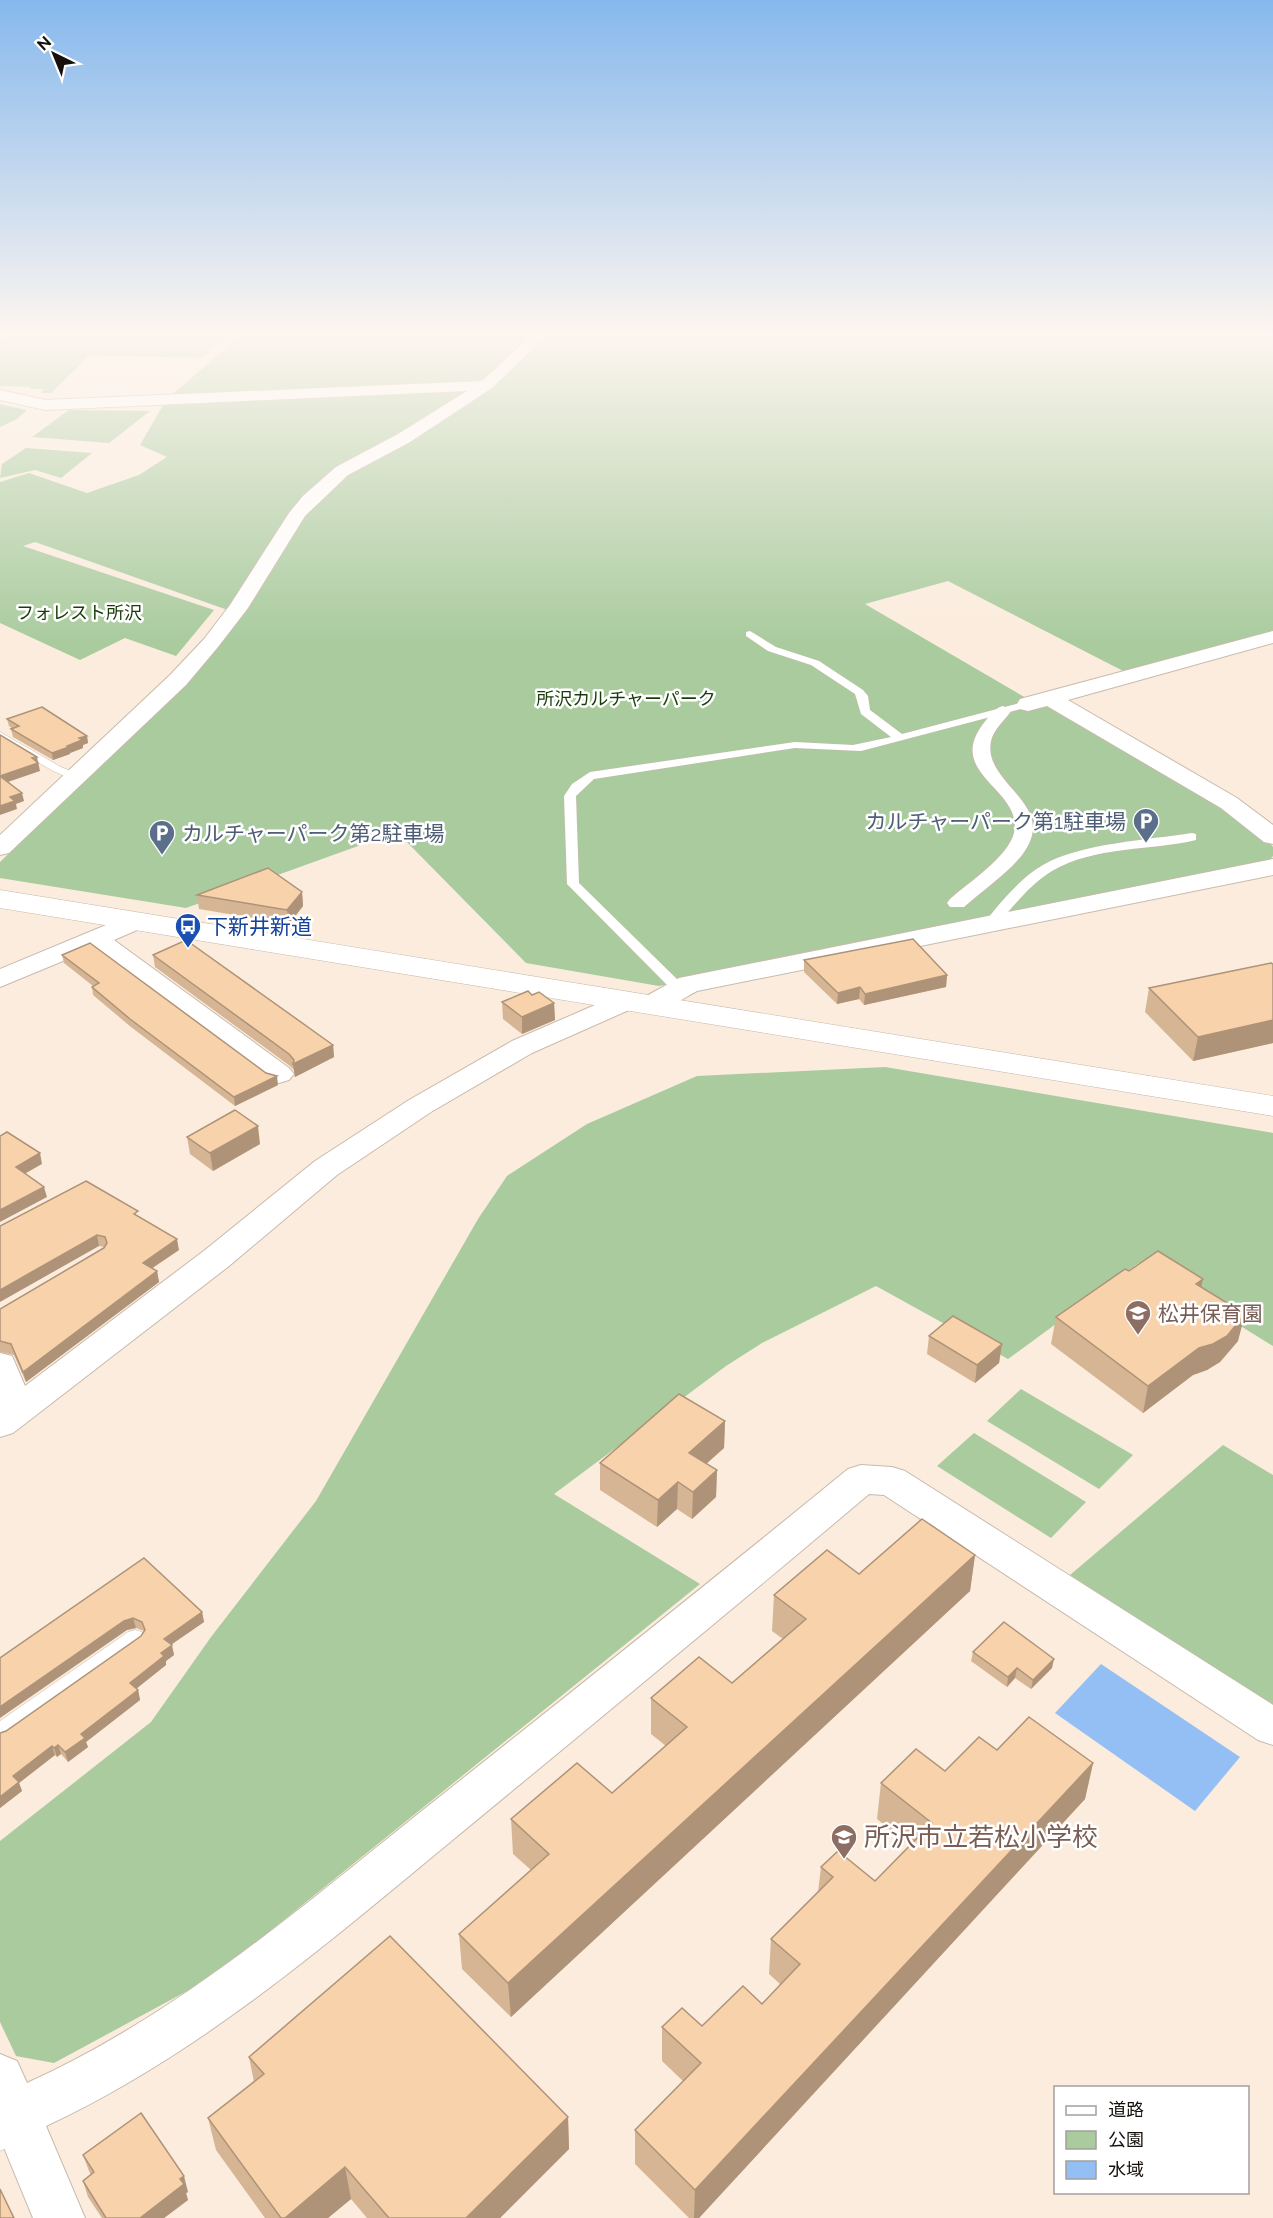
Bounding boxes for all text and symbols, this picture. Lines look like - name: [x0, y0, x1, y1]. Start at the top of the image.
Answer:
- north arrow: [24, 24, 84, 84]
- text: N: [33, 32, 55, 55]
- park label: フォレスト所沢: [16, 602, 142, 623]
- park label: 所沢カルチャーパーク: [536, 688, 716, 709]
- parking icon: カルチャーパーク第1駐車場: [1131, 806, 1161, 844]
- place label: カルチャーパーク第1駐車場: [865, 809, 1126, 834]
- parking icon: カルチャーパーク第2駐車場: [147, 818, 177, 856]
- place label: カルチャーパーク第2駐車場: [182, 821, 445, 846]
- bus stop icon: 下新井新道: [173, 911, 203, 949]
- place label: 下新井新道: [207, 914, 312, 939]
- school or university icon: 松井保育園: [1123, 1298, 1153, 1336]
- place label: 松井保育園: [1158, 1301, 1263, 1326]
- school or university icon: 所沢市立若松小学校: [829, 1822, 859, 1860]
- place label: 所沢市立若松小学校: [864, 1822, 1098, 1852]
- legend: [1054, 2086, 1249, 2194]
- text: 道路: [1108, 2099, 1144, 2120]
- text: 公園: [1108, 2129, 1144, 2150]
- text: 水域: [1108, 2159, 1144, 2180]

